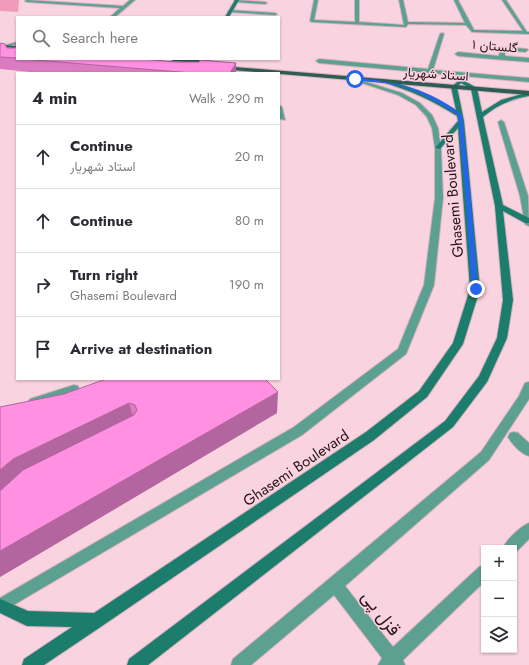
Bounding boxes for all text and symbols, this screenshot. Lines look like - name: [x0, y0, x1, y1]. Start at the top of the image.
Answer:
- search box: [16, 16, 280, 60]
- icon: search: [30, 27, 52, 49]
- text: Search here: [62, 27, 138, 49]
- street label: ۱ گلستان: [471, 35, 519, 57]
- street label: استاد شهریار: [402, 62, 469, 86]
- route start: [346, 70, 364, 88]
- text: 4 min: [32, 86, 77, 110]
- text: Walk · 290 m: [189, 89, 264, 108]
- street label: Ghasemi Boulevard: [437, 134, 469, 258]
- text: Continue: [70, 135, 133, 157]
- icon: ahead: [32, 146, 54, 168]
- text: 20 m: [235, 147, 264, 166]
- text: استاد شهریار: [70, 157, 135, 176]
- icon: ahead: [32, 210, 54, 232]
- text: Continue: [70, 210, 133, 232]
- text: 80 m: [235, 211, 264, 230]
- text: Turn right: [70, 264, 138, 286]
- icon: right: [32, 274, 54, 296]
- text: 190 m: [229, 275, 264, 294]
- route end: [467, 280, 485, 298]
- text: Ghasemi Boulevard: [70, 286, 177, 305]
- icon: arrive: [32, 338, 54, 360]
- text: Arrive at destination: [70, 338, 212, 360]
- street label: Ghasemi Boulevard: [239, 424, 353, 512]
- map controls: [481, 545, 517, 653]
- button: +: [481, 545, 517, 581]
- button: −: [481, 581, 517, 617]
- street label: قزل پی: [355, 585, 407, 641]
- button: layers: [481, 617, 517, 653]

